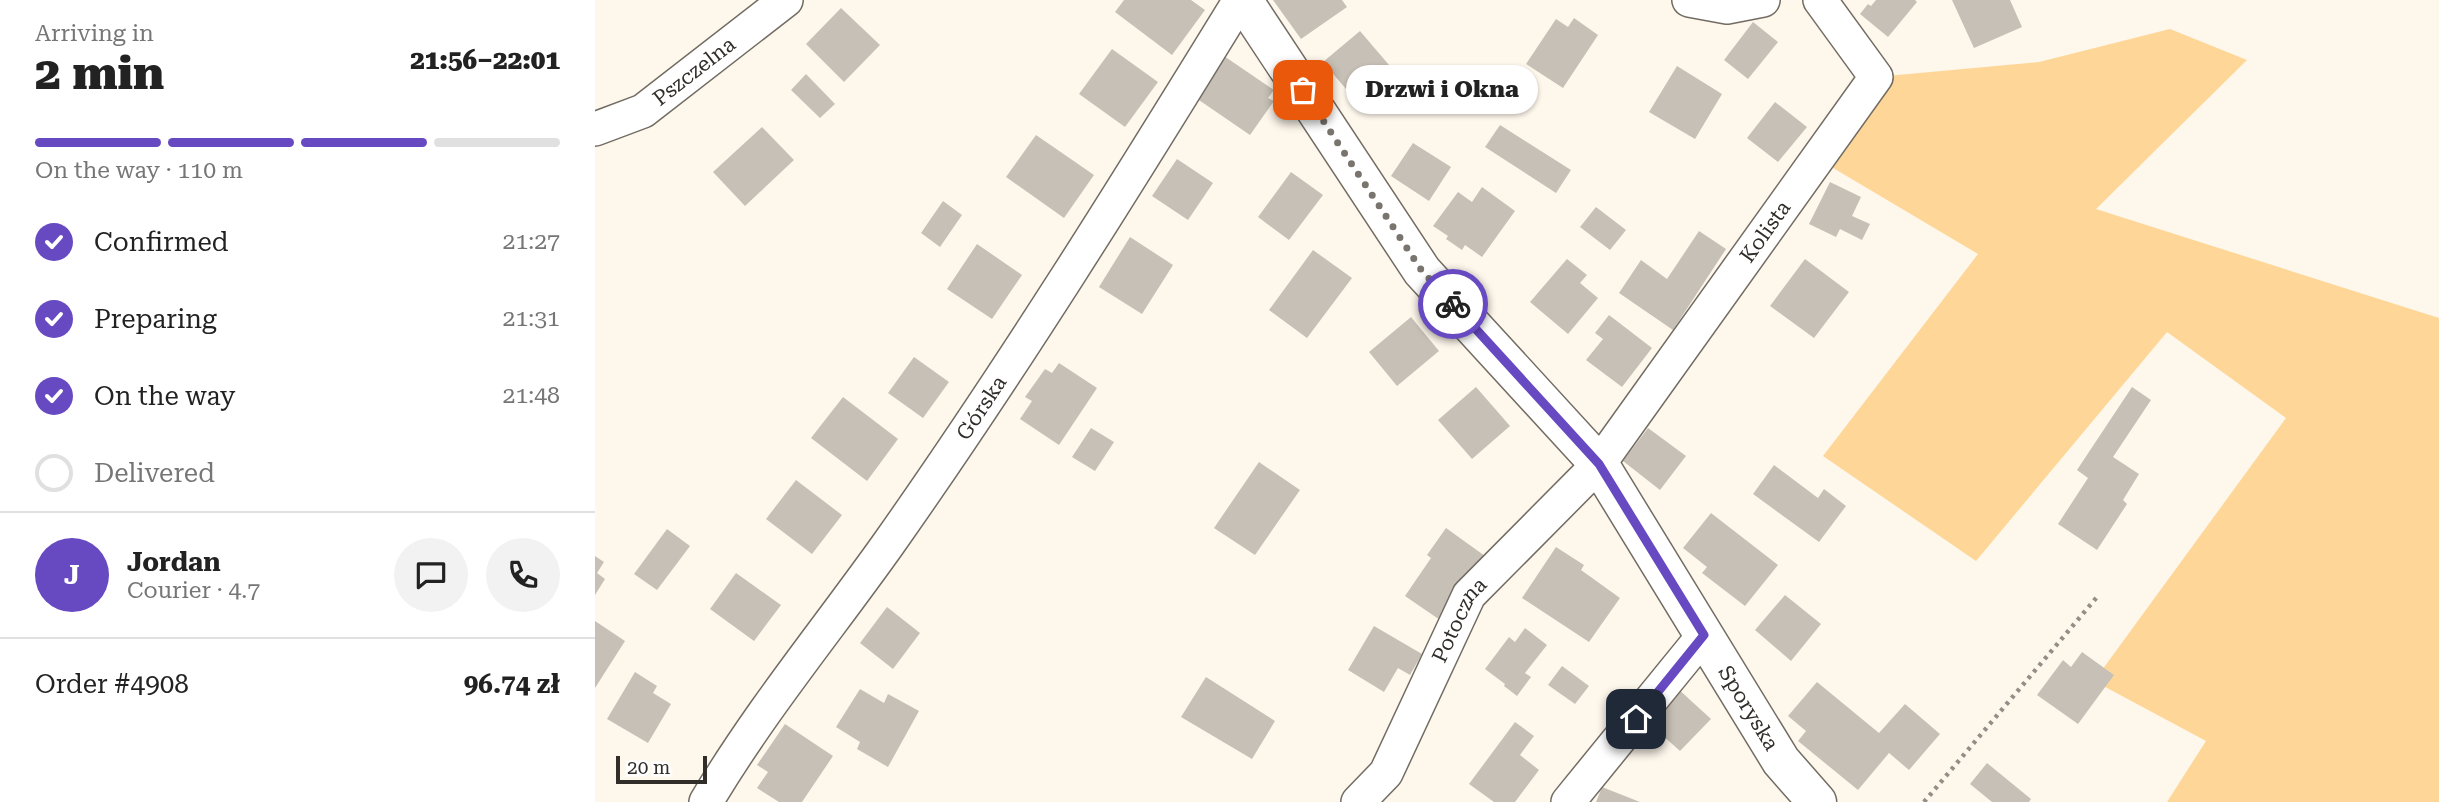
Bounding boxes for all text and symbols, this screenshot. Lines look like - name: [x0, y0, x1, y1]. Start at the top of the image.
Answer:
- text: Arriving in: [35, 20, 154, 47]
- street label: Pszczelna: [648, 32, 740, 111]
- text: 21:56–22:01: [410, 45, 560, 75]
- text: 2 min: [35, 46, 164, 100]
- pin: [1273, 60, 1333, 120]
- callout: Drzwi i Okna: [1345, 66, 1537, 114]
- icon: bag: [1284, 71, 1322, 109]
- text: Drzwi i Okna: [1365, 76, 1519, 103]
- text: On the way · 110 m: [35, 157, 243, 184]
- street label: Kolista: [1735, 196, 1796, 267]
- icon: check: [35, 223, 73, 261]
- text: Confirmed: [94, 227, 229, 257]
- text: 21:27: [503, 228, 560, 255]
- courier: [1418, 269, 1488, 339]
- icon: bike: [1434, 285, 1472, 323]
- icon: check: [35, 300, 73, 338]
- text: Preparing: [94, 304, 217, 334]
- text: 21:31: [503, 305, 560, 332]
- street label: Górska: [951, 371, 1012, 445]
- icon: check: [35, 377, 73, 415]
- text: On the way: [94, 381, 235, 411]
- text: 21:48: [503, 382, 560, 409]
- text: Delivered: [94, 458, 215, 488]
- button: chat: [394, 538, 468, 612]
- button: phone: [486, 538, 560, 612]
- text: Jordan: [127, 547, 221, 577]
- text: J: [64, 560, 80, 590]
- street label: Potoczna: [1427, 572, 1492, 666]
- text: Courier · 4.7: [127, 577, 260, 604]
- street label: Sporyska: [1714, 661, 1784, 755]
- text: Order #4908: [35, 669, 189, 699]
- text: 96.74 zł: [464, 669, 560, 699]
- pin: [1606, 689, 1666, 749]
- icon: home: [1617, 700, 1655, 738]
- scale bar: [616, 753, 707, 785]
- text: 20 m: [627, 756, 670, 779]

